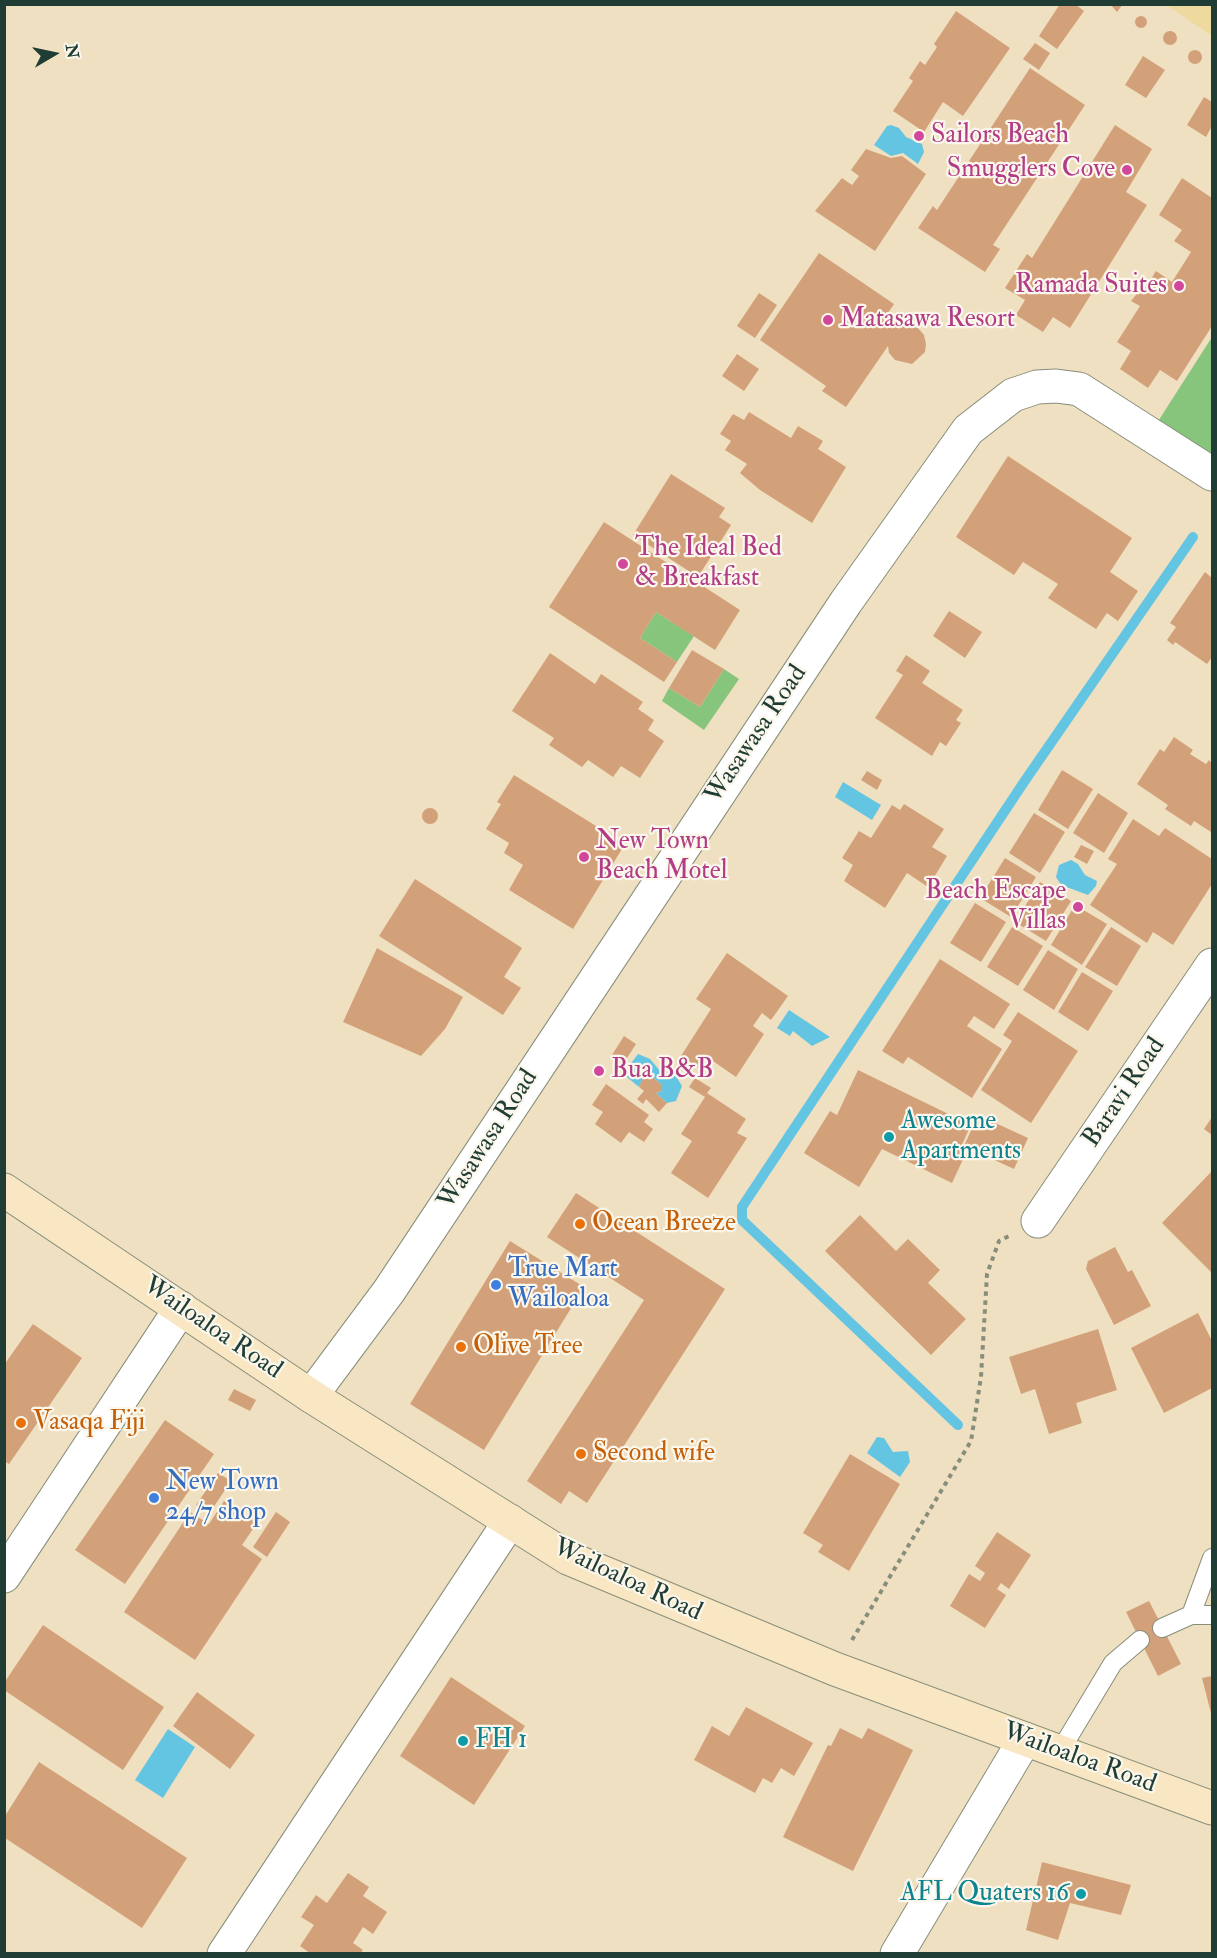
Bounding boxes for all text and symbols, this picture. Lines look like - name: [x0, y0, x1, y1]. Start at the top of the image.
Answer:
- north arrow: [24, 24, 84, 84]
- text: N: [61, 43, 83, 60]
- place label: Sailors Beach: [931, 120, 1069, 152]
- marker: Sailors Beach: [912, 129, 926, 143]
- place label: Smugglers Cove: [947, 154, 1115, 186]
- marker: Smugglers Cove: [1120, 163, 1134, 177]
- place label: Ramada Suites: [1015, 270, 1167, 302]
- marker: Ramada Suites: [1172, 279, 1186, 293]
- place label: Matasawa Resort: [840, 304, 1015, 336]
- marker: Matasawa Resort: [821, 313, 835, 327]
- place label: The Ideal Bed & Breakfast: [635, 533, 782, 594]
- marker: The Ideal Bed & Breakfast: [616, 557, 630, 571]
- street label: Wasawasa Road: [699, 660, 815, 810]
- place label: New Town Beach Motel: [596, 826, 727, 888]
- marker: New Town Beach Motel: [577, 850, 591, 864]
- place label: Beach Escape Villas: [925, 876, 1066, 938]
- marker: Beach Escape Villas: [1071, 900, 1085, 914]
- street label: Baravi Road: [1077, 1032, 1173, 1154]
- place label: Bua B&B: [611, 1055, 713, 1087]
- street label: Wasawasa Road: [432, 1064, 546, 1216]
- marker: Bua B&B: [592, 1064, 606, 1078]
- place label: Awesome Apartments: [901, 1106, 1021, 1168]
- marker: Awesome Apartments: [882, 1130, 896, 1144]
- place label: Ocean Breeze: [592, 1208, 736, 1240]
- marker: Ocean Breeze: [573, 1217, 587, 1231]
- place label: True Mart Wailoaloa: [508, 1254, 618, 1316]
- street label: Wailoaloa Road: [137, 1271, 287, 1387]
- marker: True Mart Wailoaloa: [489, 1278, 503, 1292]
- place label: Olive Tree: [473, 1331, 583, 1363]
- marker: Olive Tree: [454, 1340, 468, 1354]
- place label: Vasaqa Fiji: [33, 1407, 145, 1439]
- marker: Vasaqa Fiji: [14, 1416, 28, 1430]
- place label: Second wife: [593, 1438, 715, 1470]
- marker: Second wife: [574, 1447, 588, 1461]
- place label: New Town 24/7 shop: [166, 1467, 279, 1528]
- marker: New Town 24/7 shop: [147, 1491, 161, 1505]
- street label: Wailoaloa Road: [547, 1533, 707, 1629]
- street label: Wailoaloa Road: [998, 1717, 1160, 1801]
- place label: FH 1: [475, 1725, 527, 1757]
- marker: FH 1: [456, 1734, 470, 1748]
- place label: AFL Quaters 16: [900, 1878, 1069, 1910]
- marker: AFL Quaters 16: [1074, 1887, 1088, 1901]

